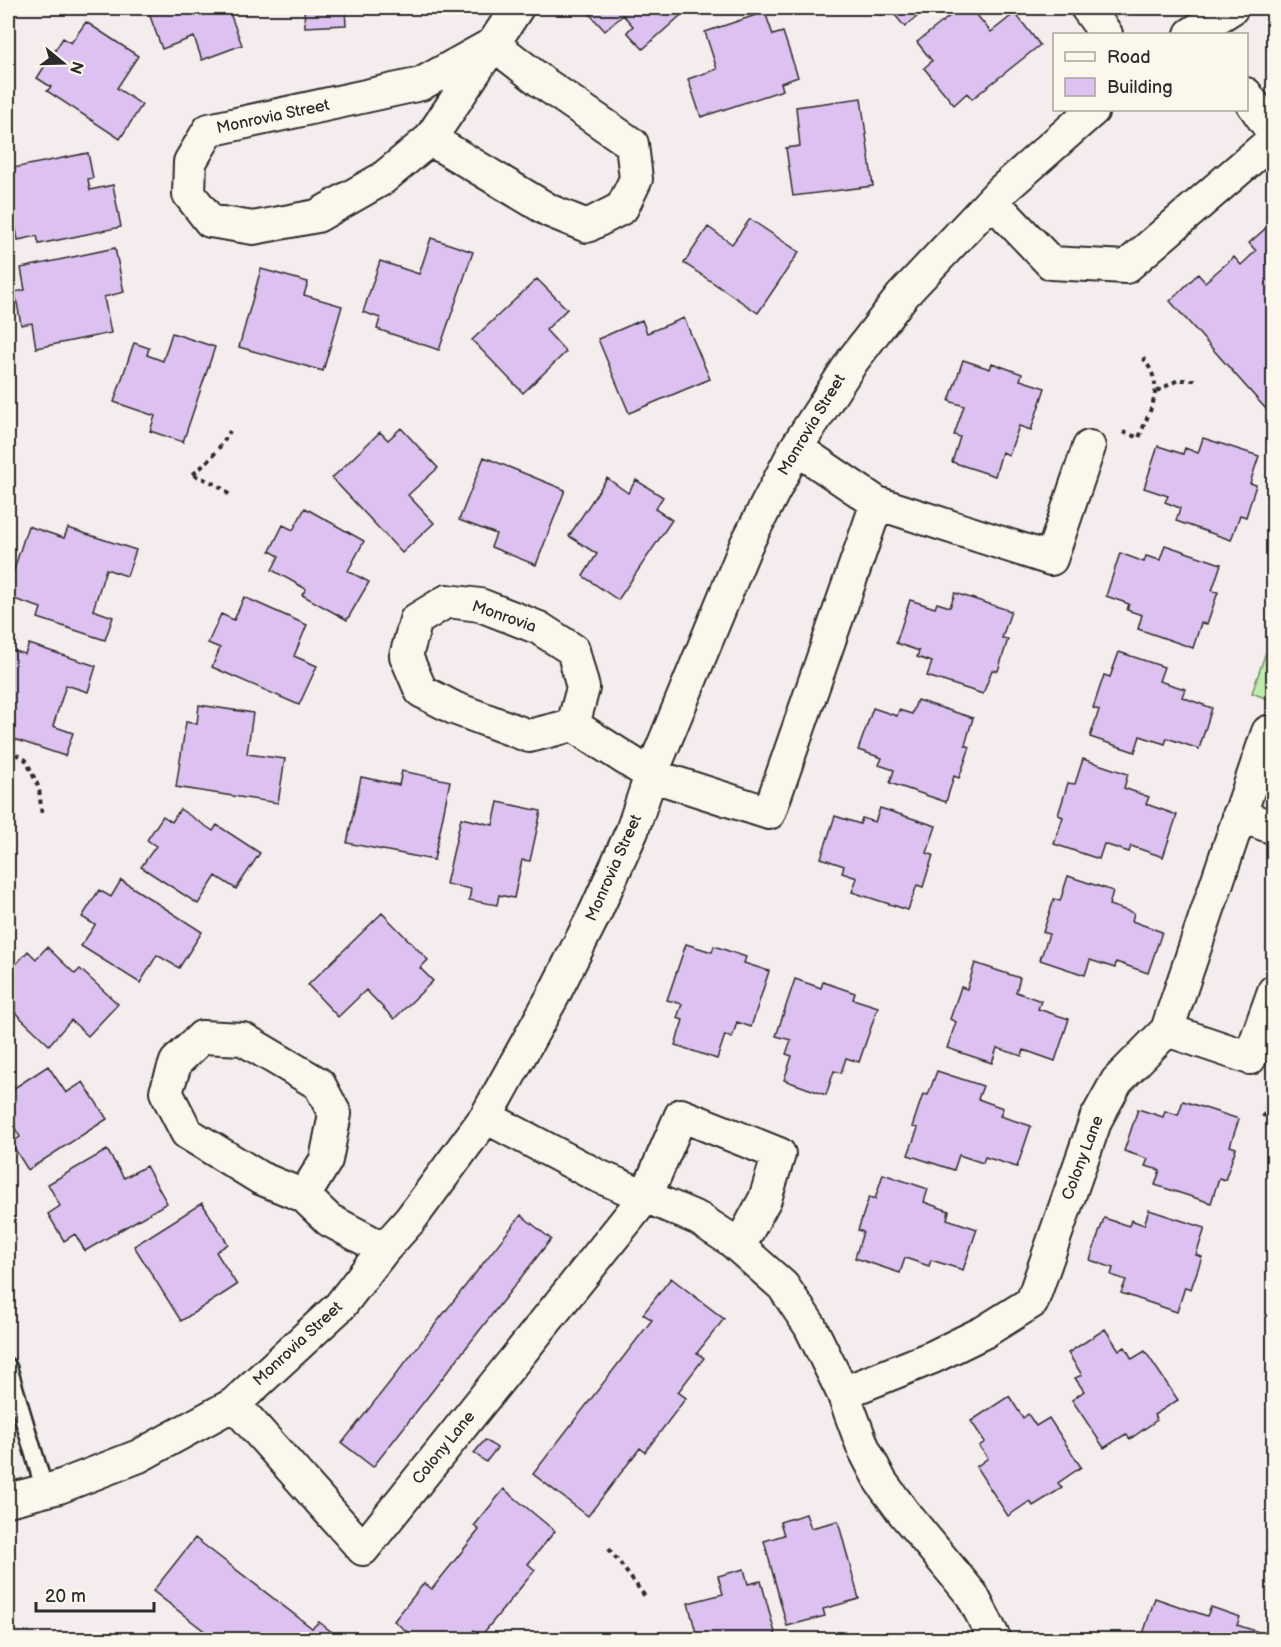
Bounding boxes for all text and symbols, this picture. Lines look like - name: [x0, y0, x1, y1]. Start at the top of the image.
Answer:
- north arrow: [33, 33, 93, 93]
- legend: [1053, 33, 1248, 111]
- text: Road: [1107, 47, 1151, 68]
- text: N: [65, 59, 87, 76]
- text: Building: [1107, 77, 1173, 98]
- street label: Monrovia Street: [215, 96, 331, 138]
- street label: Monrovia Street: [774, 371, 850, 479]
- street label: Monrovia: [469, 597, 539, 637]
- street label: Monrovia Street: [582, 812, 646, 924]
- street label: Colony Lane: [1058, 1113, 1108, 1203]
- street label: Monrovia Street: [250, 1298, 347, 1390]
- street label: Colony Lane: [409, 1407, 480, 1489]
- scale bar: [36, 1575, 154, 1613]
- text: 20 m: [45, 1586, 86, 1607]

